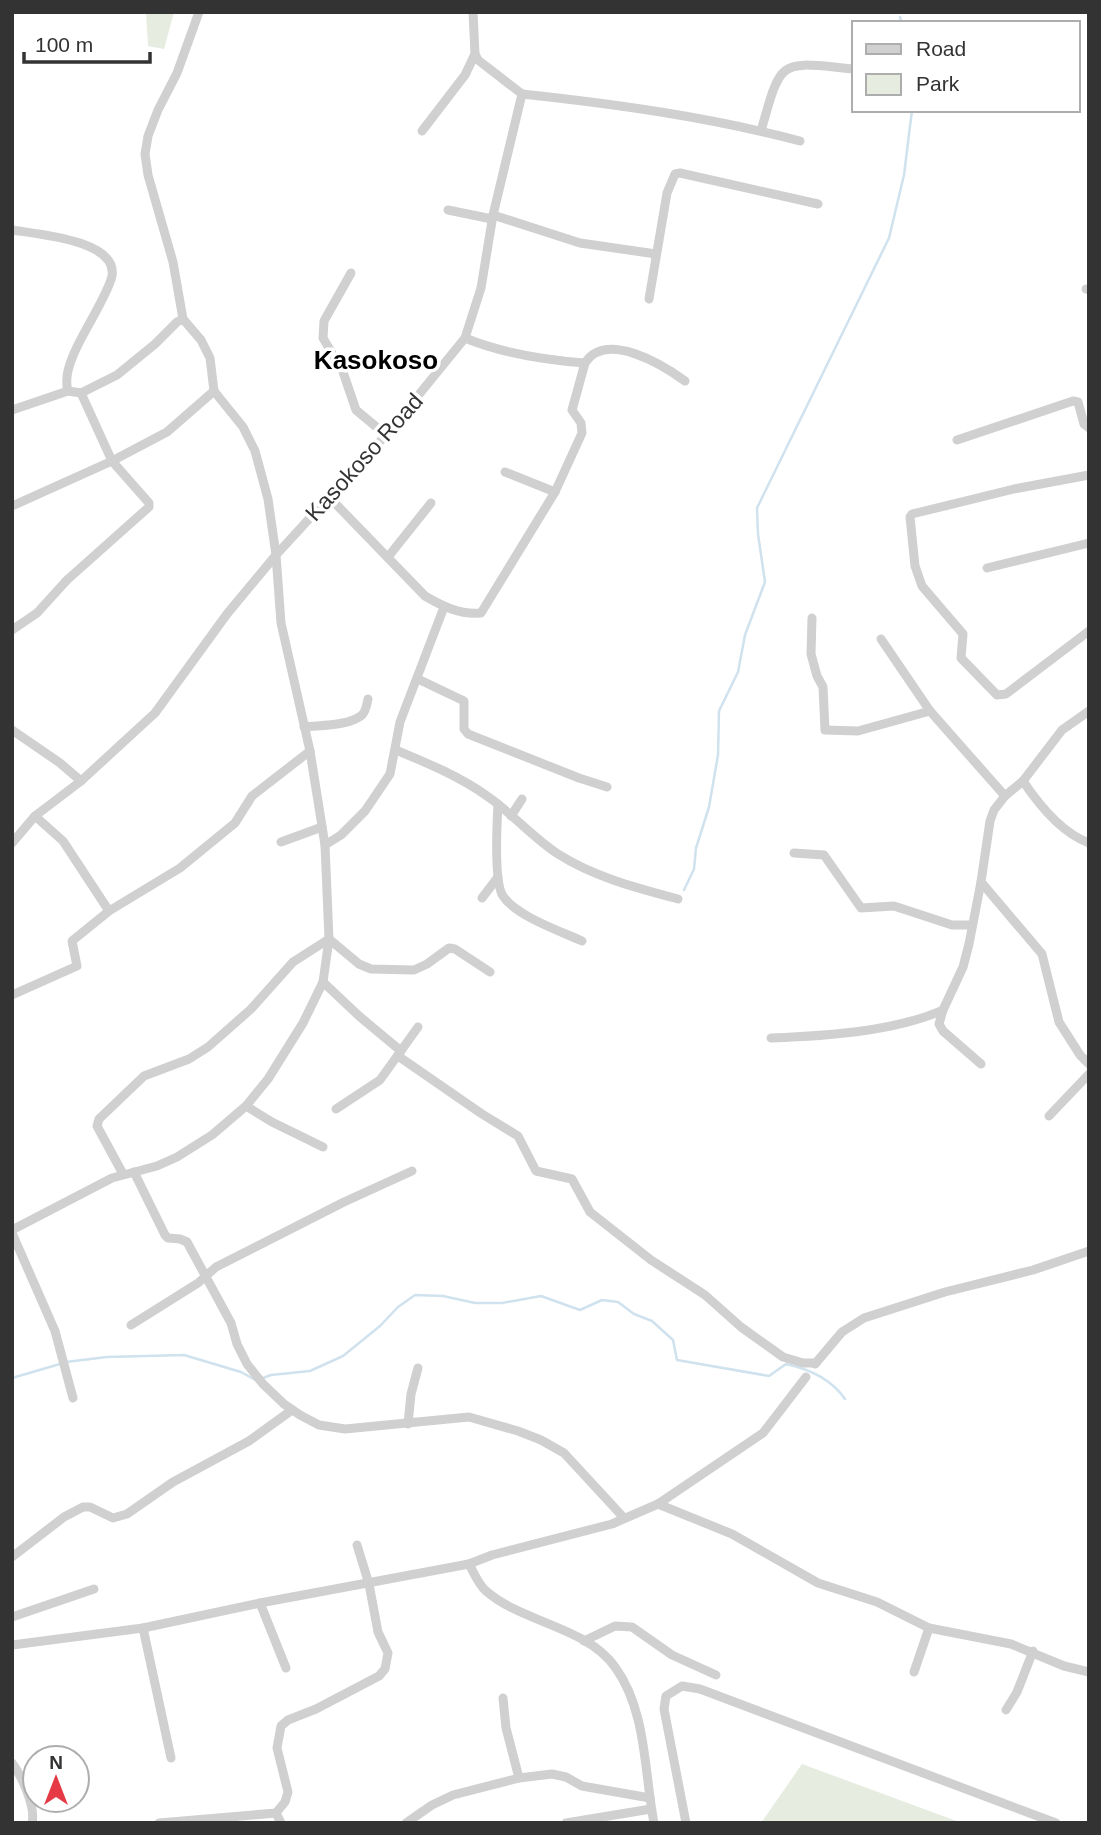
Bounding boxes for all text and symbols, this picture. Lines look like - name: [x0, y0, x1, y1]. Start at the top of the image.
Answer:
- scale bar: [24, 21, 150, 65]
- legend: [852, 21, 1080, 112]
- text: 100 m: [35, 33, 93, 56]
- text: Road: [916, 37, 966, 60]
- text: Park: [916, 72, 960, 95]
- district label: Kasokoso: [314, 345, 438, 375]
- street label: Kasokoso Road: [300, 388, 428, 526]
- north arrow: [21, 1744, 91, 1814]
- text: N: [49, 1752, 63, 1773]

